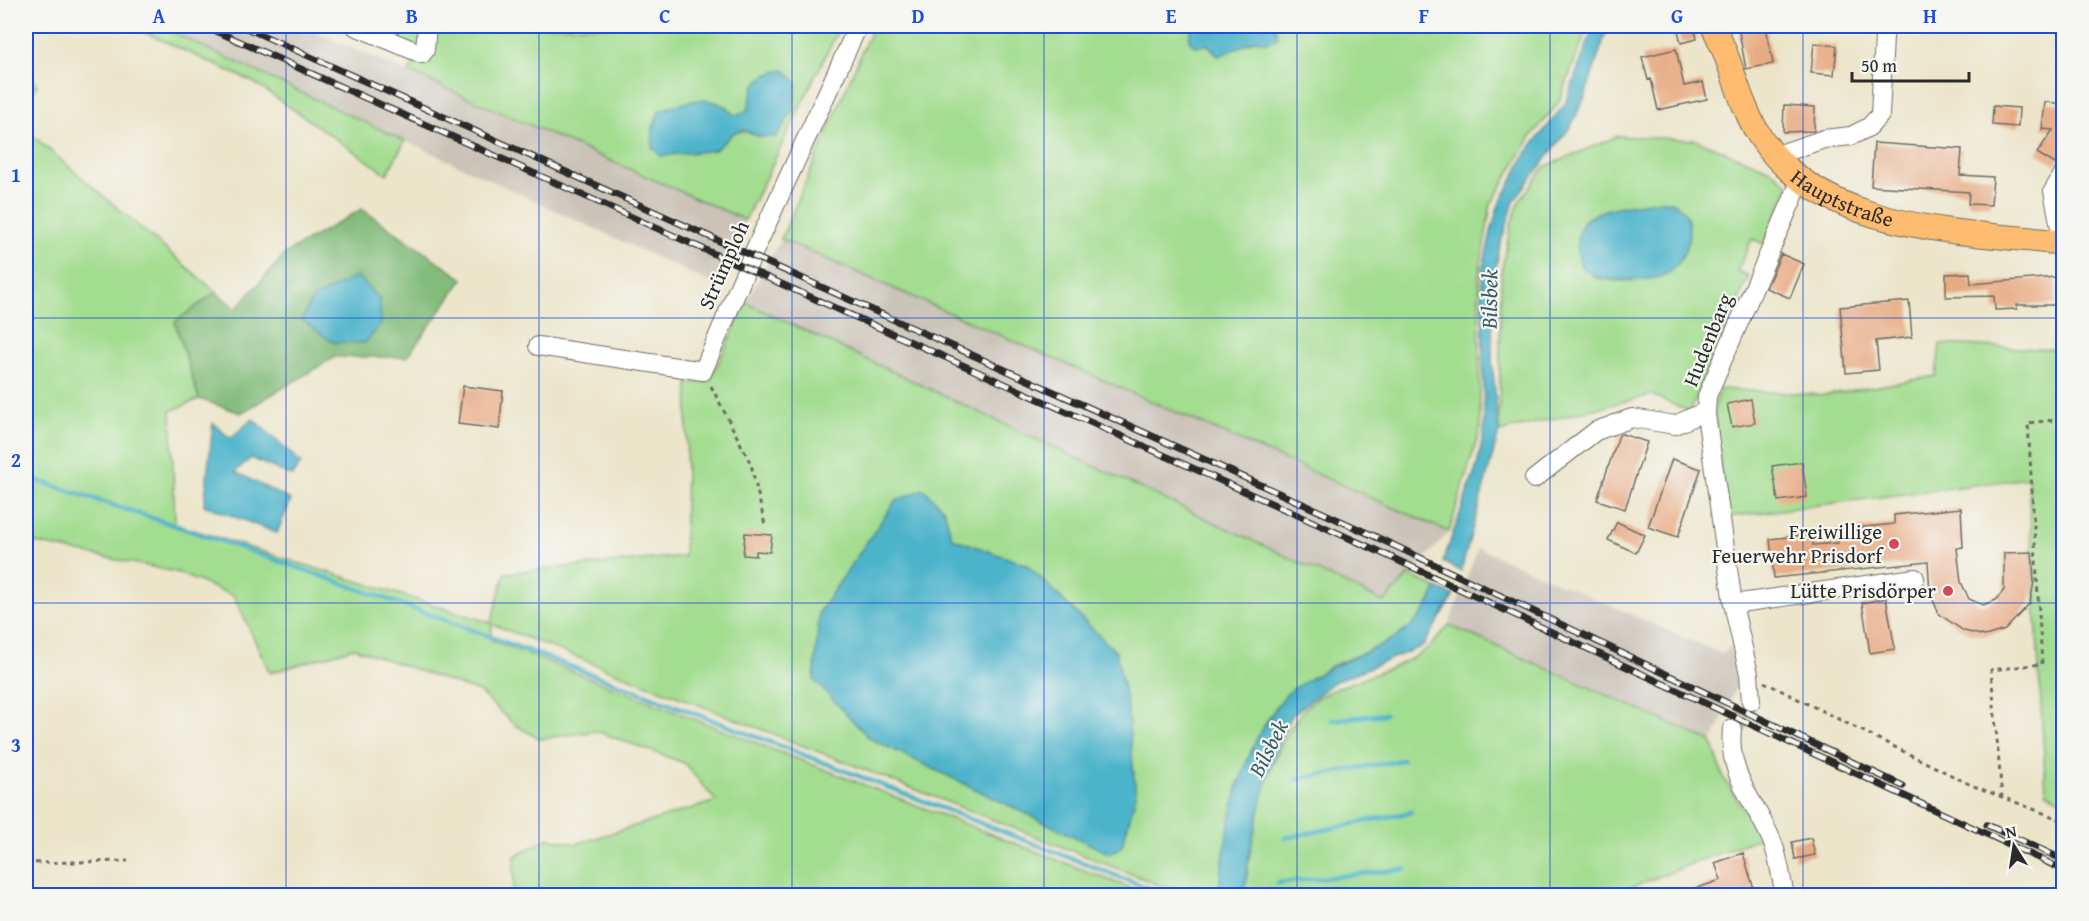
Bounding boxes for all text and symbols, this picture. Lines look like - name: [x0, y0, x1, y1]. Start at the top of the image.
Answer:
- text: A: [153, 1, 166, 30]
- text: B: [406, 1, 418, 30]
- text: C: [659, 1, 671, 30]
- text: D: [911, 1, 925, 30]
- text: E: [1166, 1, 1177, 30]
- text: F: [1419, 1, 1429, 30]
- text: G: [1671, 1, 1683, 30]
- text: H: [1923, 1, 1937, 30]
- scale bar: [1852, 45, 1969, 83]
- text: 50 m: [1861, 52, 1897, 79]
- text: 1: [11, 160, 21, 189]
- street label: Hauptstraße: [1784, 161, 1897, 235]
- street label: Strümploh: [690, 215, 757, 314]
- water label: Bilsbek: [1472, 268, 1506, 330]
- street label: Hudenbarg: [1675, 288, 1740, 391]
- text: 2: [11, 445, 21, 474]
- place label: Freiwillige Feuerwehr Prisdorf: [1712, 516, 1884, 571]
- marker: Freiwillige Feuerwehr Prisdorf: [1887, 537, 1901, 551]
- place label: Lütte Prisdörper: [1791, 575, 1936, 606]
- marker: Lütte Prisdörper: [1941, 584, 1955, 598]
- water label: Bilsbek: [1240, 713, 1296, 783]
- text: 3: [11, 730, 21, 759]
- north arrow: [1984, 816, 2044, 876]
- text: N: [2003, 818, 2019, 844]

